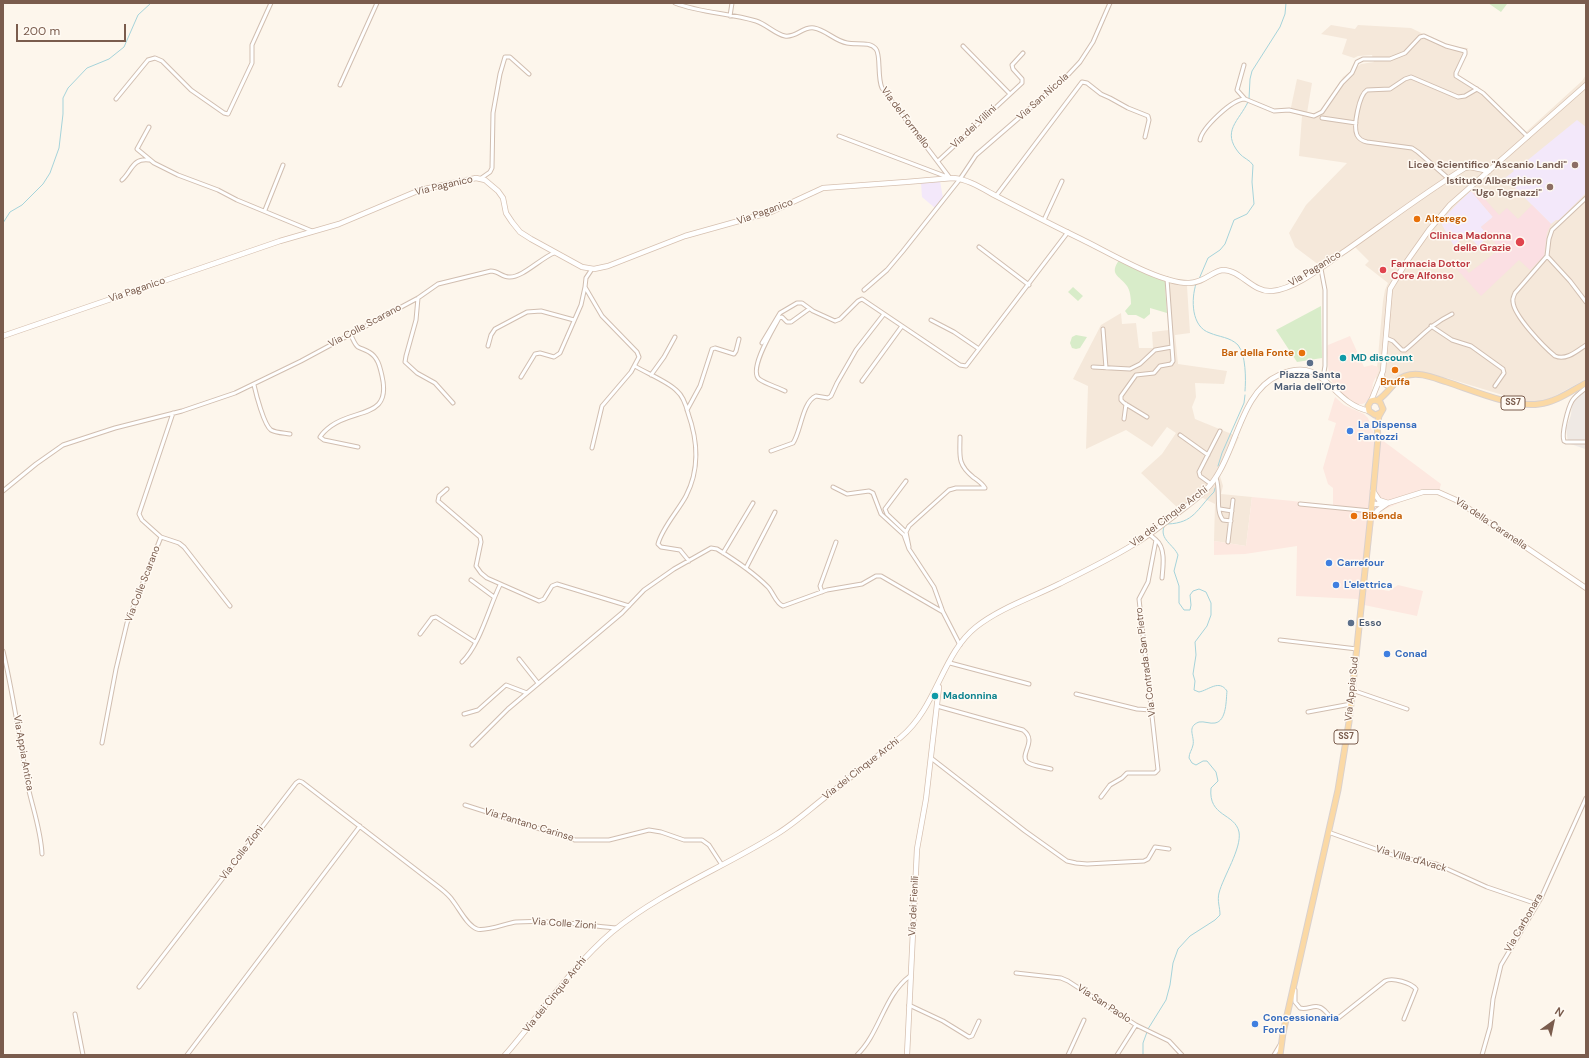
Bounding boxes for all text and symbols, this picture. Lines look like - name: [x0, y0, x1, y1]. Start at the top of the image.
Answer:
- scale bar: [18, 16, 128, 42]
- text: 200 m: [23, 23, 60, 39]
- street label: Via San Nicola: [1015, 71, 1071, 123]
- street label: Via del Formello: [878, 85, 932, 151]
- street label: Via dei Villini: [949, 103, 999, 151]
- place label: Liceo Scientifico "Ascanio Landi": [1408, 159, 1567, 171]
- marker: Liceo Scientifico "Ascanio Landi": [1570, 160, 1580, 170]
- street label: Via Paganico: [414, 174, 474, 198]
- place label: Istituto Alberghiero "Ugo Tognazzi": [1447, 175, 1542, 198]
- marker: Istituto Alberghiero "Ugo Tognazzi": [1545, 182, 1555, 192]
- street label: Via Paganico: [735, 196, 795, 228]
- place label: Alterego: [1425, 213, 1467, 225]
- marker: Alterego: [1412, 214, 1422, 224]
- place label: Clinica Madonna delle Grazie: [1429, 230, 1511, 254]
- marker: Clinica Madonna delle Grazie: [1514, 236, 1526, 248]
- street label: Via Paganico: [1287, 249, 1343, 289]
- place label: Farmacia Dottor Core Alfonso: [1391, 258, 1470, 282]
- marker: Farmacia Dottor Core Alfonso: [1378, 265, 1388, 275]
- street label: Via Paganico: [107, 275, 167, 305]
- street label: Via Colle Scarano: [326, 302, 404, 350]
- place label: Bar della Fonte: [1221, 347, 1294, 359]
- marker: Bar della Fonte: [1297, 348, 1307, 358]
- place label: MD discount: [1351, 352, 1413, 364]
- marker: MD discount: [1338, 353, 1348, 363]
- marker: Piazza Santa Maria dell'Orto: [1305, 358, 1315, 368]
- marker: Bruffa: [1390, 365, 1400, 375]
- place label: Piazza Santa Maria dell'Orto: [1274, 369, 1346, 392]
- place label: Bruffa: [1380, 376, 1410, 388]
- road number: SS7: [1501, 396, 1525, 410]
- place label: La Dispensa Fantozzi: [1358, 419, 1417, 442]
- marker: La Dispensa Fantozzi: [1345, 426, 1355, 436]
- street label: Via dei Cinque Archi: [1128, 484, 1210, 550]
- street label: Via della Caranella: [1453, 495, 1529, 553]
- place label: Bibenda: [1362, 510, 1402, 522]
- marker: Bibenda: [1349, 511, 1359, 521]
- street label: Via Colle Scarano: [123, 544, 163, 624]
- place label: Carrefour: [1337, 557, 1384, 569]
- marker: Carrefour: [1324, 558, 1334, 568]
- place label: L'elettrica: [1344, 579, 1392, 591]
- marker: L'elettrica: [1331, 580, 1341, 590]
- street label: Via Contrada San Pietro: [1133, 607, 1159, 717]
- place label: Esso: [1359, 617, 1382, 629]
- marker: Esso: [1346, 618, 1356, 628]
- place label: Conad: [1395, 648, 1427, 660]
- marker: Conad: [1382, 649, 1392, 659]
- street label: Via Appia Sud: [1343, 656, 1361, 722]
- place label: Madonnina: [943, 690, 997, 702]
- marker: Madonnina: [930, 691, 940, 701]
- street label: Via Appia Antica: [10, 714, 36, 792]
- road number: SS7: [1334, 730, 1358, 744]
- street label: Via dei Cinque Archi: [820, 735, 902, 803]
- street label: Via Pantano Carinse: [483, 806, 575, 844]
- street label: Via Colle Zioni: [218, 823, 266, 883]
- street label: Via Villa d'Avack: [1374, 843, 1448, 875]
- street label: Via dei Fienili: [906, 876, 922, 936]
- street label: Via Carbonara: [1502, 891, 1546, 955]
- street label: Via Colle Zioni: [531, 916, 597, 932]
- street label: Via dei Cinque Archi: [521, 955, 589, 1035]
- street label: Via San Paolo: [1075, 982, 1133, 1026]
- north arrow: [1533, 1002, 1573, 1042]
- text: N: [1552, 1004, 1567, 1020]
- place label: Concessionaria Ford: [1263, 1012, 1339, 1036]
- marker: Concessionaria Ford: [1250, 1019, 1260, 1029]

